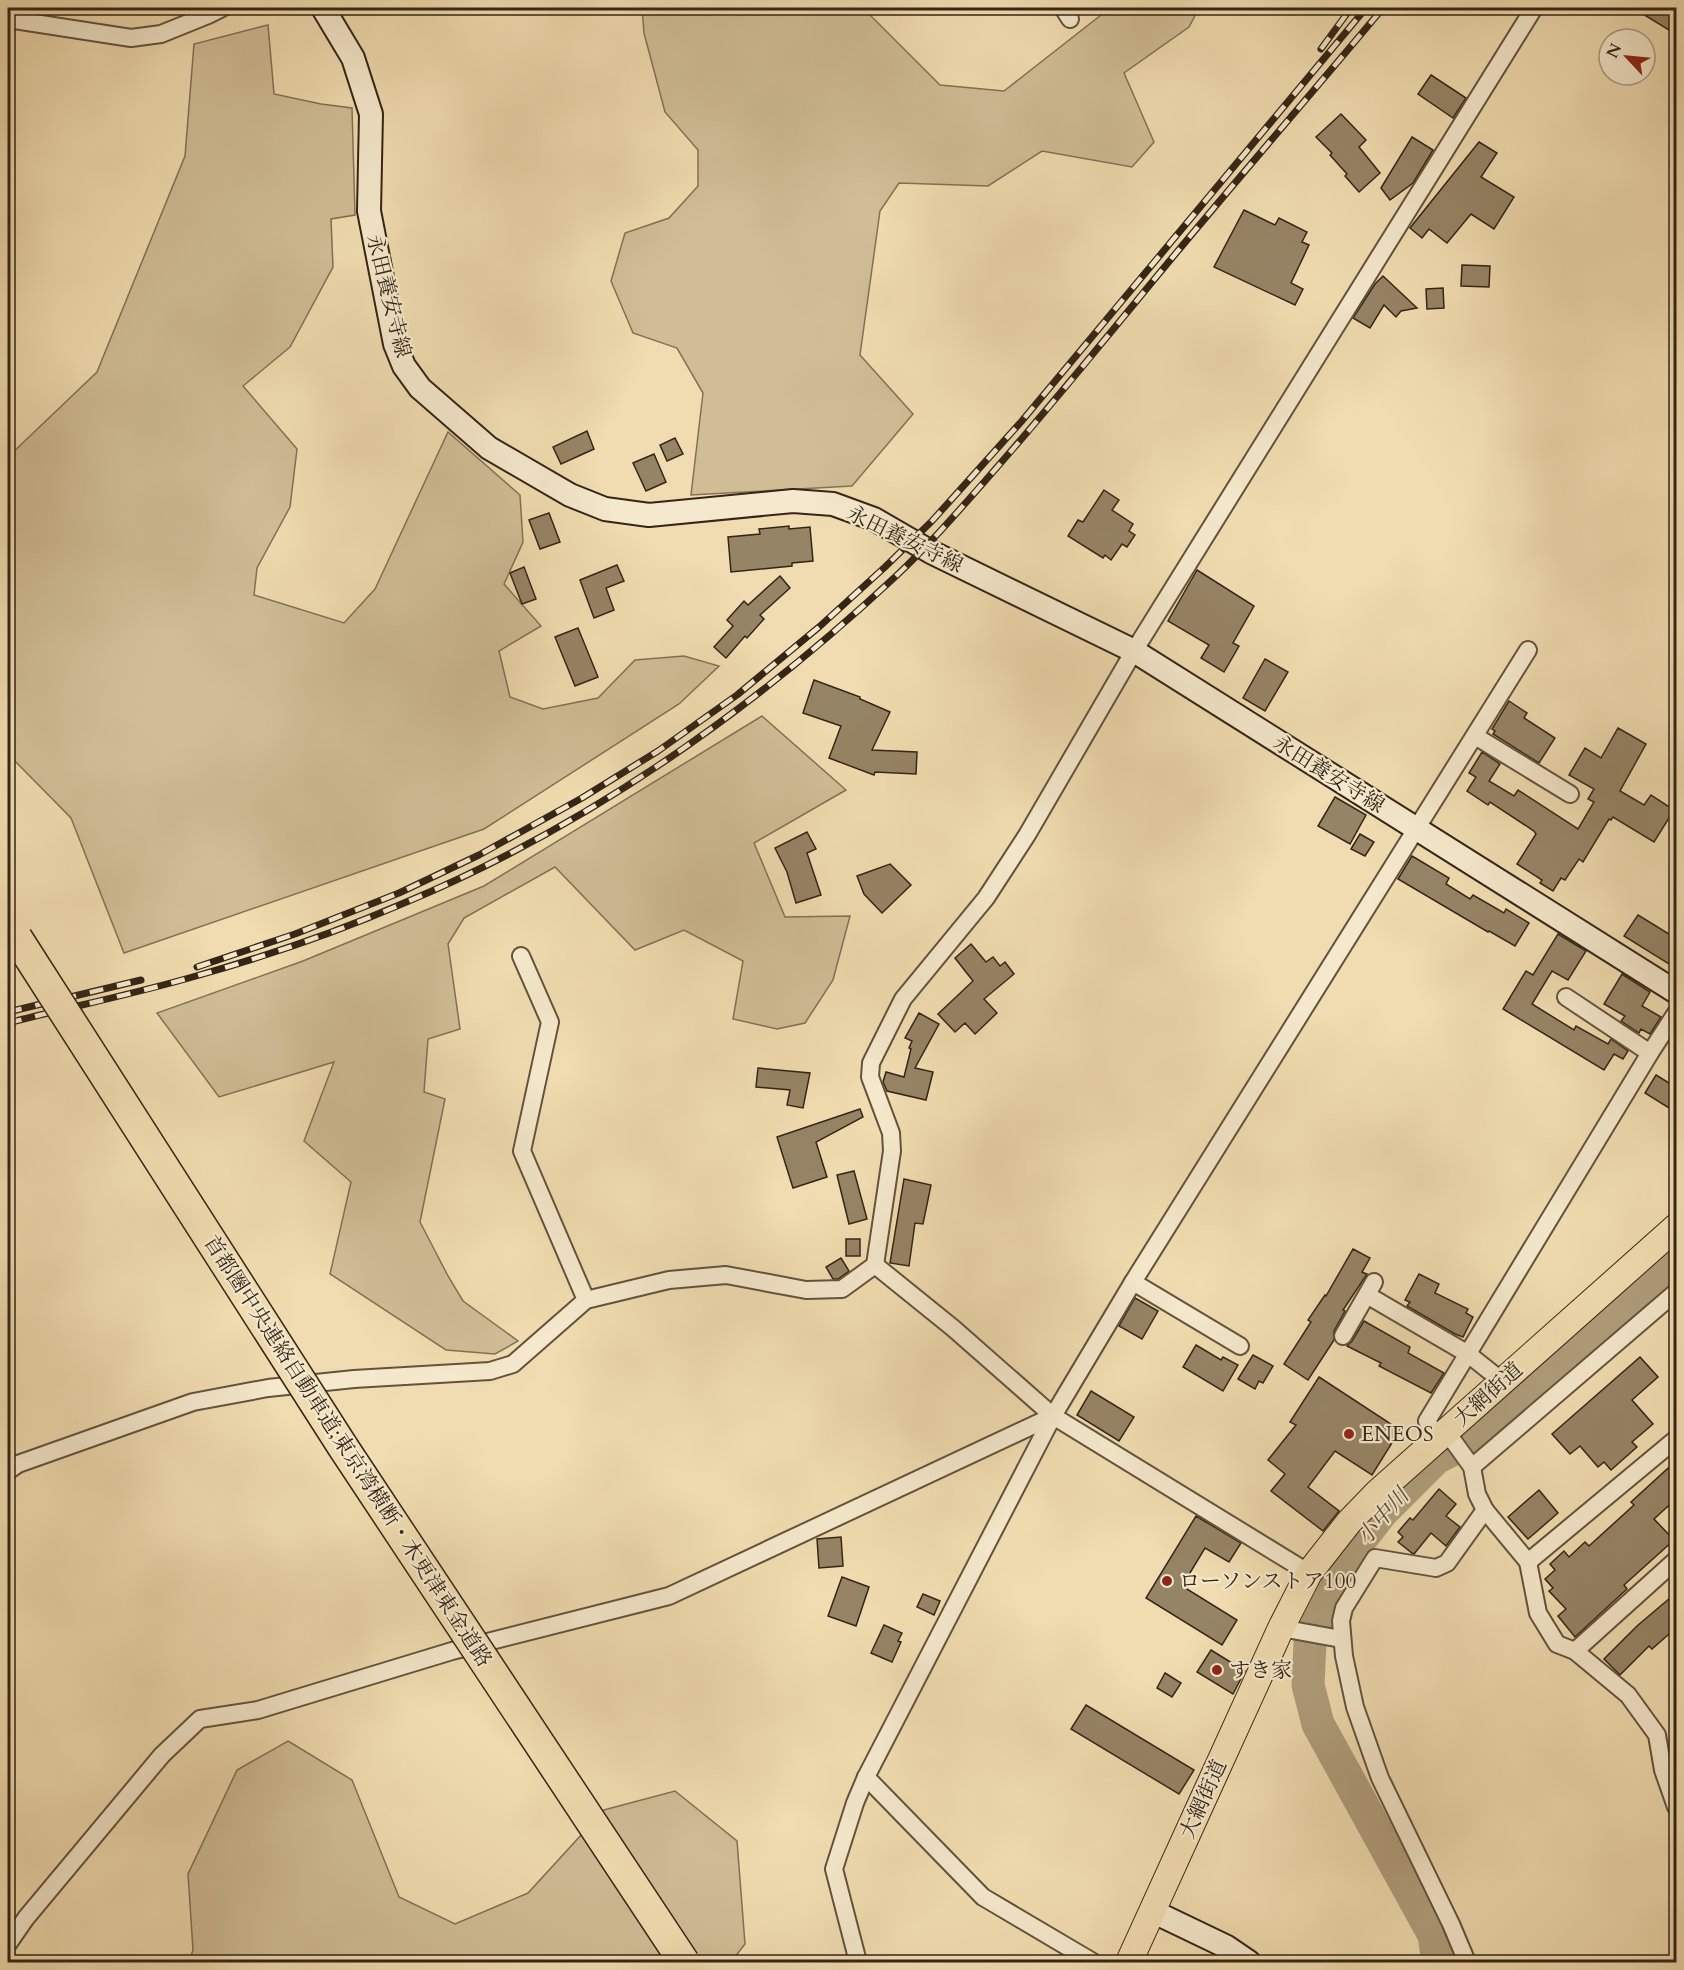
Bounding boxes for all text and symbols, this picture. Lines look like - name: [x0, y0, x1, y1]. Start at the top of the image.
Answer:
- north arrow: [1597, 27, 1657, 87]
- text: N: [1601, 40, 1627, 62]
- street label: 永田養安寺線: [359, 231, 418, 361]
- street label: 永田養安寺線: [842, 499, 968, 580]
- street label: 永田養安寺線: [1268, 729, 1390, 820]
- street label: 首都圏中央連絡自動車道;東京湾横断・木更津東金道路: [197, 1230, 498, 1673]
- street label: 大網街道: [1447, 1355, 1529, 1433]
- place label: ENEOS: [1361, 1420, 1434, 1449]
- marker: ENEOS: [1342, 1427, 1356, 1441]
- water label: 小中川: [1350, 1480, 1417, 1551]
- place label: ローソンストア100: [1179, 1567, 1356, 1596]
- marker: ローソンストア100: [1160, 1574, 1174, 1588]
- place label: すき家: [1229, 1656, 1292, 1685]
- marker: すき家: [1210, 1663, 1224, 1677]
- street label: 大網街道: [1173, 1755, 1234, 1843]

